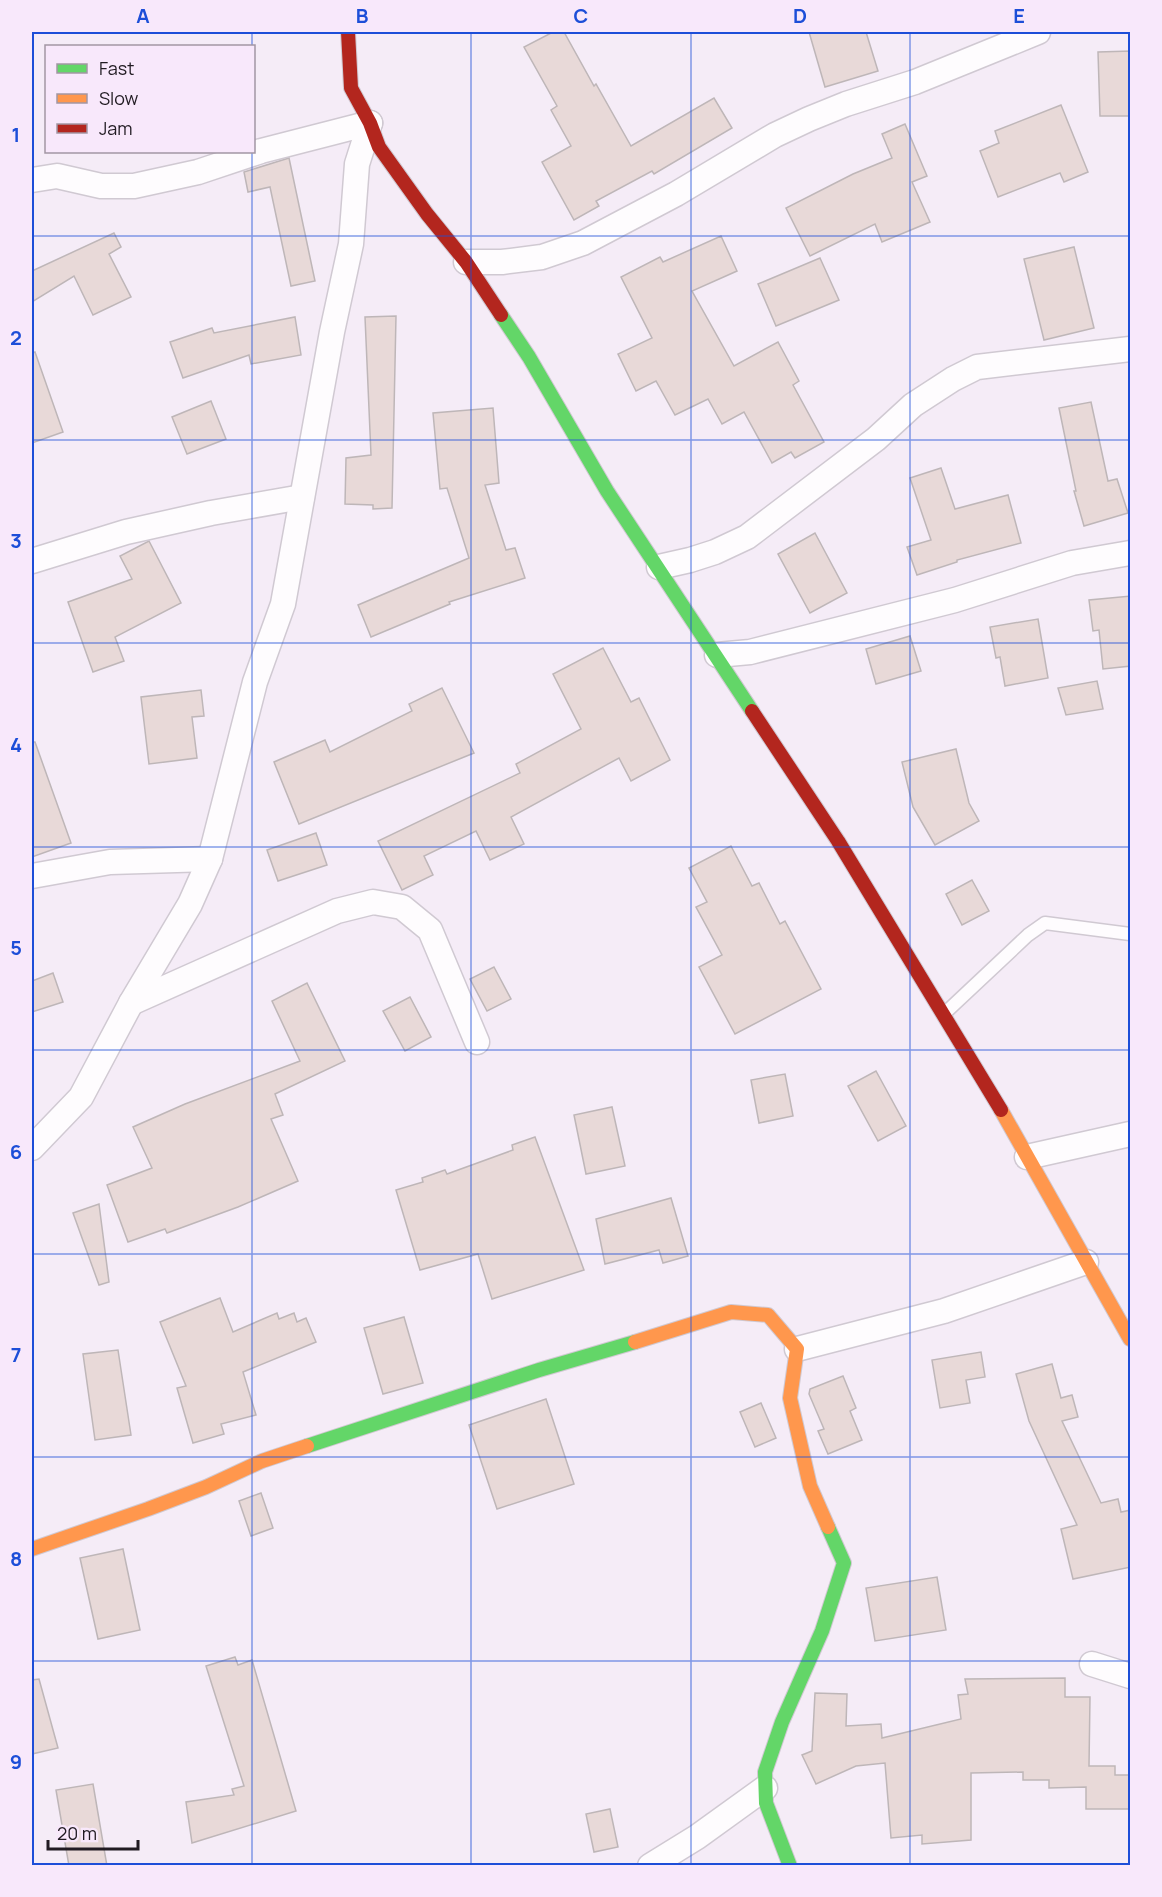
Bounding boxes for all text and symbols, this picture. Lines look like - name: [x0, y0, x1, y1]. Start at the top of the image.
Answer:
- text: A: [136, 2, 150, 29]
- text: B: [356, 2, 369, 29]
- text: C: [574, 2, 588, 29]
- text: D: [793, 2, 807, 29]
- text: E: [1013, 2, 1025, 29]
- legend: [45, 45, 255, 153]
- text: Fast: [99, 56, 134, 80]
- text: Slow: [99, 86, 139, 110]
- text: Jam: [99, 116, 133, 140]
- text: 1: [12, 121, 20, 148]
- text: 2: [10, 324, 22, 351]
- text: 3: [10, 527, 22, 554]
- text: 4: [10, 731, 22, 758]
- text: 5: [10, 934, 22, 961]
- text: 6: [10, 1138, 22, 1165]
- text: 7: [11, 1341, 21, 1368]
- text: 8: [10, 1545, 22, 1572]
- text: 9: [10, 1748, 22, 1775]
- scale bar: [48, 1813, 138, 1851]
- text: 20 m: [57, 1821, 97, 1845]

